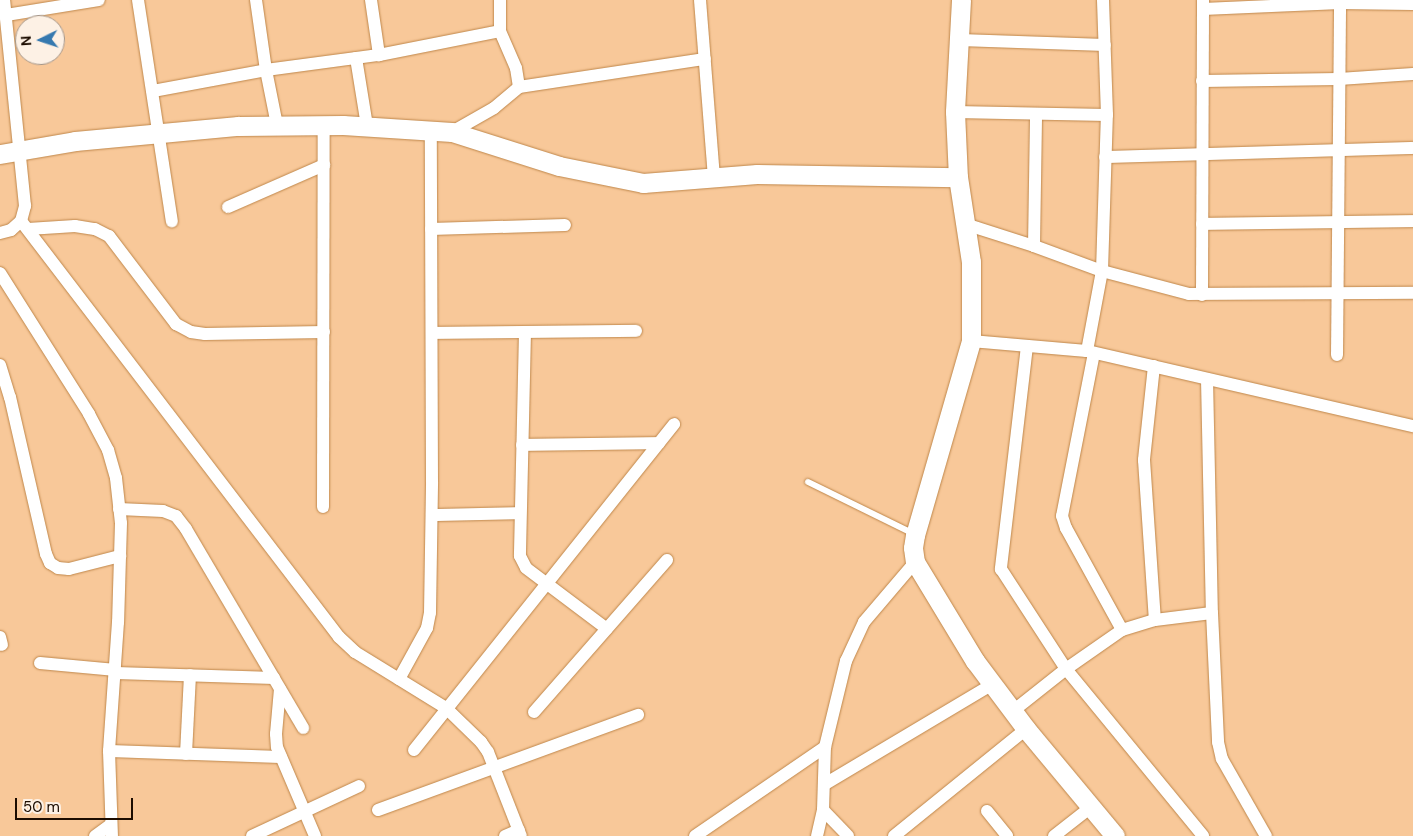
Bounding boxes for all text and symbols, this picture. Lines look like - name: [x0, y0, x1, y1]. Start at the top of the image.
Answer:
- north arrow: [15, 15, 65, 65]
- text: N: [17, 35, 35, 47]
- scale bar: [18, 788, 135, 820]
- text: 50 m: [23, 797, 60, 817]

